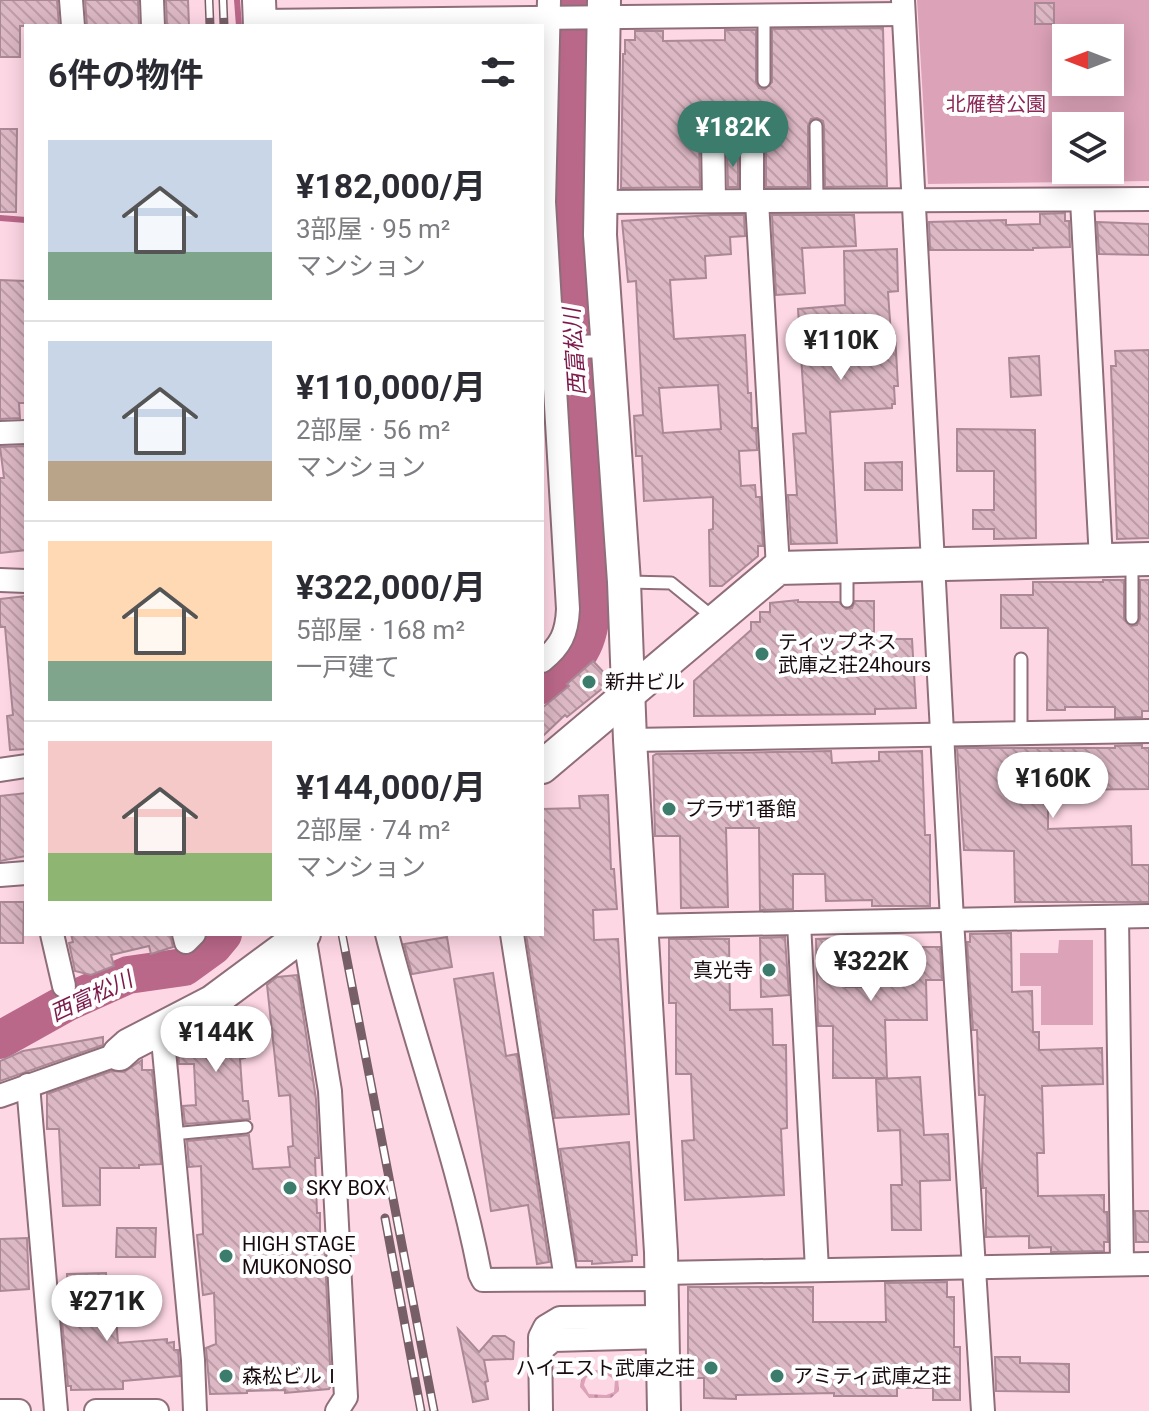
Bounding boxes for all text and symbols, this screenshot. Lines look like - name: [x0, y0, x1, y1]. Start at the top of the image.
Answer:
- north arrow: [1052, 24, 1124, 96]
- map controls: [1052, 24, 1124, 184]
- icon: filters: [476, 50, 520, 94]
- text: 6件の物件: [48, 55, 204, 95]
- park label: 北雁替公園: [946, 92, 1046, 116]
- pin: ¥182K: [677, 101, 789, 169]
- text: ¥182K: [695, 112, 771, 142]
- button: layers: [1052, 112, 1124, 184]
- text: ¥182,000/月: [296, 166, 486, 206]
- icon: home: [112, 172, 208, 268]
- text: 3部屋 · 95 m²: [296, 214, 450, 244]
- text: マンション: [296, 251, 426, 281]
- water label: 西富松川: [559, 305, 590, 397]
- pin: ¥110K: [785, 314, 897, 382]
- text: ¥110K: [803, 325, 879, 355]
- text: ¥110,000/月: [296, 367, 486, 407]
- icon: home: [112, 373, 208, 469]
- text: 2部屋 · 56 m²: [296, 415, 450, 445]
- text: マンション: [296, 452, 426, 482]
- text: ¥322,000/月: [296, 567, 486, 607]
- icon: home: [112, 573, 208, 669]
- text: 5部屋 · 168 m²: [296, 615, 465, 645]
- place label: ティップネス 武庫之荘24hours: [778, 630, 931, 677]
- marker: ティップネス 武庫之荘24hours: [753, 645, 771, 663]
- text: 一戸建て: [296, 652, 400, 682]
- place label: 新井ビル: [605, 670, 685, 694]
- marker: 新井ビル: [580, 673, 598, 691]
- pin: ¥160K: [997, 752, 1109, 820]
- text: ¥160K: [1015, 763, 1091, 793]
- text: ¥144,000/月: [296, 767, 486, 807]
- icon: home: [112, 773, 208, 869]
- place label: プラザ1番館: [685, 797, 796, 821]
- marker: プラザ1番館: [660, 800, 678, 818]
- text: 2部屋 · 74 m²: [296, 815, 450, 845]
- text: マンション: [296, 852, 426, 882]
- pin: ¥322K: [815, 935, 927, 1003]
- text: ¥322K: [833, 946, 909, 976]
- place label: 真光寺: [693, 958, 753, 982]
- marker: 真光寺: [760, 961, 778, 979]
- water label: 西富松川: [46, 966, 138, 1026]
- pin: ¥144K: [160, 1006, 272, 1074]
- text: ¥144K: [178, 1017, 254, 1047]
- place label: SKY BOX: [306, 1176, 386, 1200]
- marker: SKY BOX: [281, 1179, 299, 1197]
- place label: HIGH STAGE MUKONOSO: [242, 1232, 356, 1279]
- marker: HIGH STAGE MUKONOSO: [217, 1247, 235, 1265]
- pin: ¥271K: [51, 1275, 163, 1343]
- text: ¥271K: [69, 1286, 145, 1316]
- place label: ハイエスト武庫之荘: [516, 1356, 695, 1380]
- marker: ハイエスト武庫之荘: [702, 1359, 720, 1377]
- place label: 森松ビルⅠ: [242, 1364, 342, 1388]
- place label: アミティ武庫之荘: [793, 1364, 951, 1388]
- marker: 森松ビルⅠ: [217, 1367, 235, 1385]
- marker: アミティ武庫之荘: [768, 1367, 786, 1385]

